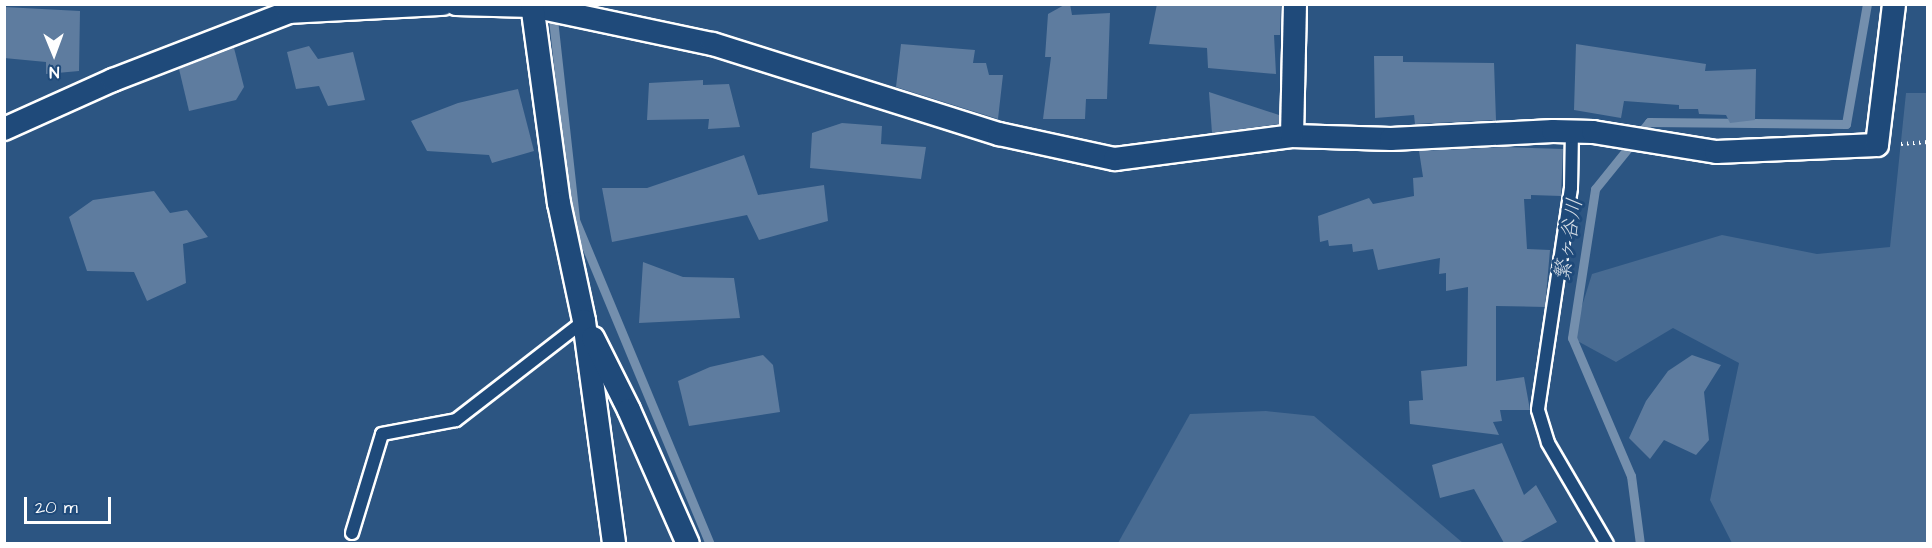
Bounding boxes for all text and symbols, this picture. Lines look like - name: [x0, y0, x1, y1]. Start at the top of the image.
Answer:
- north arrow: [24, 24, 84, 84]
- text: N: [49, 61, 60, 83]
- water label: 繁ヶ谷川: [1550, 197, 1588, 283]
- scale bar: [27, 485, 114, 523]
- text: 20 m: [35, 495, 78, 520]

